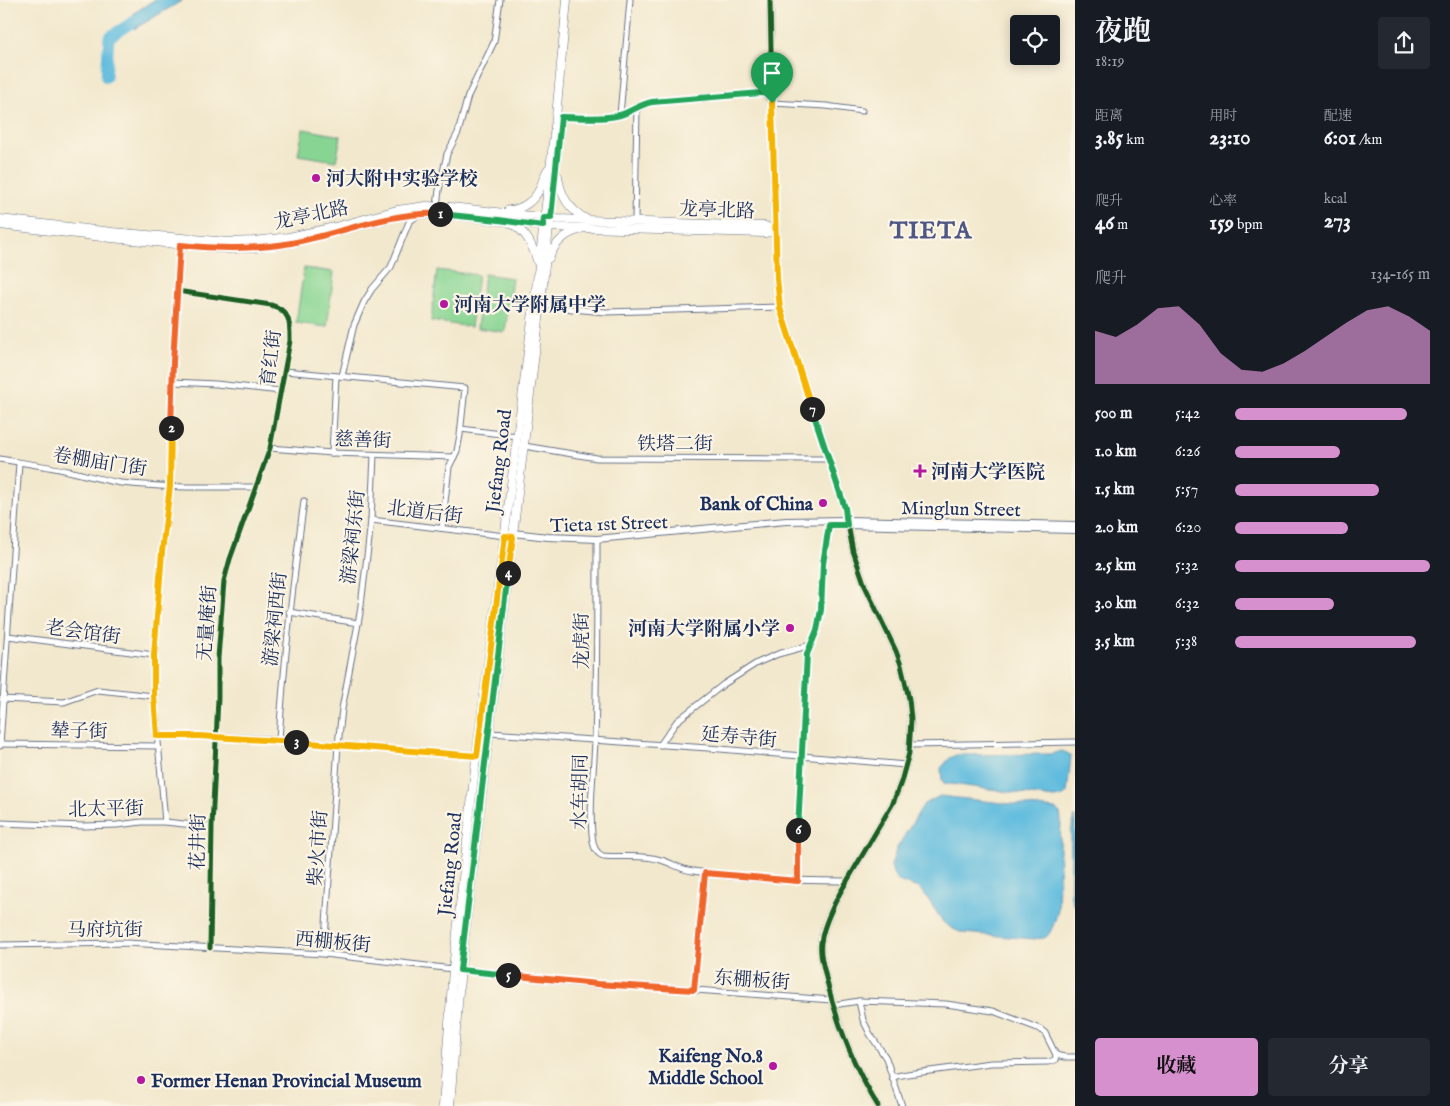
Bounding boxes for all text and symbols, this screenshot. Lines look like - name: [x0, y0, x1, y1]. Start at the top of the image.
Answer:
- map controls: [1010, 15, 1060, 65]
- button: locate: [1010, 15, 1060, 65]
- text: 夜跑: [1095, 15, 1151, 50]
- button: share: [1378, 17, 1430, 69]
- pin: [751, 52, 793, 103]
- text: 18:19: [1095, 52, 1124, 72]
- icon: arrive: [758, 59, 786, 87]
- text: 距离: [1095, 107, 1123, 125]
- text: 用时: [1209, 107, 1237, 125]
- text: 配速: [1324, 107, 1352, 125]
- text: 3.85: [1095, 125, 1123, 152]
- text: 23:10: [1209, 125, 1251, 152]
- text: 6:01: [1324, 125, 1356, 152]
- text: km: [1123, 131, 1145, 149]
- text: /km: [1356, 131, 1382, 149]
- place label: 河大附中实验学校: [326, 168, 478, 192]
- marker: 河大附中实验学校: [310, 172, 322, 184]
- text: kcal: [1324, 190, 1347, 208]
- text: 爬升: [1095, 192, 1123, 210]
- text: 心率: [1209, 192, 1237, 210]
- street label: 龙亭北路: [272, 196, 351, 236]
- street label: 龙亭北路: [679, 198, 755, 224]
- pin: 1: [428, 202, 452, 226]
- text: 1: [438, 205, 443, 223]
- text: 273: [1324, 208, 1351, 235]
- text: 46: [1095, 210, 1114, 237]
- text: 159: [1209, 210, 1234, 237]
- district label: TIETA: [889, 216, 973, 247]
- text: m: [1114, 216, 1128, 234]
- text: bpm: [1234, 216, 1263, 234]
- text: 134–165 m: [1371, 265, 1430, 285]
- text: 爬升: [1095, 269, 1127, 289]
- place label: 河南大学附属中学: [454, 294, 606, 318]
- marker: 河南大学附属中学: [438, 298, 450, 310]
- street label: 育红街: [257, 328, 287, 388]
- pin: 7: [800, 396, 824, 422]
- text: 7: [809, 400, 816, 418]
- text: 500 m: [1095, 404, 1132, 424]
- text: 5:42: [1175, 404, 1200, 424]
- street label: Jiefang Road: [481, 407, 518, 516]
- pin: 2: [158, 416, 184, 440]
- text: 2: [168, 419, 175, 437]
- street label: 慈善街: [334, 428, 392, 454]
- street label: 铁塔二街: [637, 433, 713, 457]
- text: 1.0 km: [1095, 442, 1137, 462]
- text: 6:26: [1175, 442, 1200, 462]
- street label: 卷棚庙门街: [51, 444, 148, 482]
- place label: 河南大学医院: [931, 461, 1045, 485]
- marker: 河南大学医院: [913, 464, 927, 478]
- text: 1.5 km: [1095, 480, 1135, 500]
- text: 5:57: [1175, 480, 1198, 500]
- street label: 游梁祠东街: [337, 489, 371, 586]
- place label: Bank of China: [699, 493, 814, 517]
- street label: 北道后街: [386, 496, 464, 530]
- marker: Bank of China: [817, 497, 829, 509]
- street label: Minglun Street: [901, 497, 1022, 523]
- street label: Tieta 1st Street: [550, 511, 669, 539]
- text: 2.0 km: [1095, 518, 1138, 538]
- text: 6:20: [1175, 518, 1201, 538]
- text: 2.5 km: [1095, 556, 1136, 576]
- text: 5:32: [1175, 556, 1199, 576]
- pin: 4: [496, 560, 520, 586]
- text: 4: [505, 564, 512, 582]
- street label: 游梁祠西街: [259, 571, 293, 668]
- street label: 无量庵街: [193, 584, 223, 662]
- text: 3.0 km: [1095, 594, 1137, 614]
- text: 6:32: [1175, 594, 1199, 614]
- street label: 龙虎街: [571, 612, 595, 670]
- street label: 老会馆街: [43, 616, 122, 650]
- place label: 河南大学附属小学: [628, 618, 780, 642]
- marker: 河南大学附属小学: [784, 622, 796, 634]
- text: 3.5 km: [1095, 632, 1135, 652]
- text: 5:38: [1175, 632, 1197, 652]
- street label: 辇子街: [50, 720, 108, 744]
- street label: 延寿寺街: [700, 723, 778, 753]
- pin: 3: [284, 730, 308, 754]
- text: 3: [294, 733, 299, 751]
- street label: 水车胡同: [568, 754, 594, 830]
- street label: 北太平街: [68, 797, 144, 823]
- street label: 柴火市街: [304, 809, 334, 887]
- street label: Jiefang Road: [433, 810, 468, 919]
- street label: 花井街: [187, 813, 211, 871]
- pin: 6: [786, 818, 810, 842]
- text: 6: [796, 821, 801, 839]
- street label: 马府坑街: [67, 919, 143, 943]
- street label: 西棚板街: [294, 928, 372, 958]
- pin: 5: [496, 962, 520, 988]
- text: 5: [506, 966, 511, 984]
- street label: 东棚板街: [713, 966, 791, 996]
- button: 收藏: [1095, 1038, 1258, 1096]
- button: 分享: [1268, 1038, 1430, 1096]
- place label: Kaifeng No.8 Middle School: [648, 1045, 764, 1091]
- marker: Kaifeng No.8 Middle School: [767, 1060, 779, 1072]
- place label: Former Henan Provincial Museum: [151, 1070, 422, 1094]
- marker: Former Henan Provincial Museum: [135, 1074, 147, 1086]

